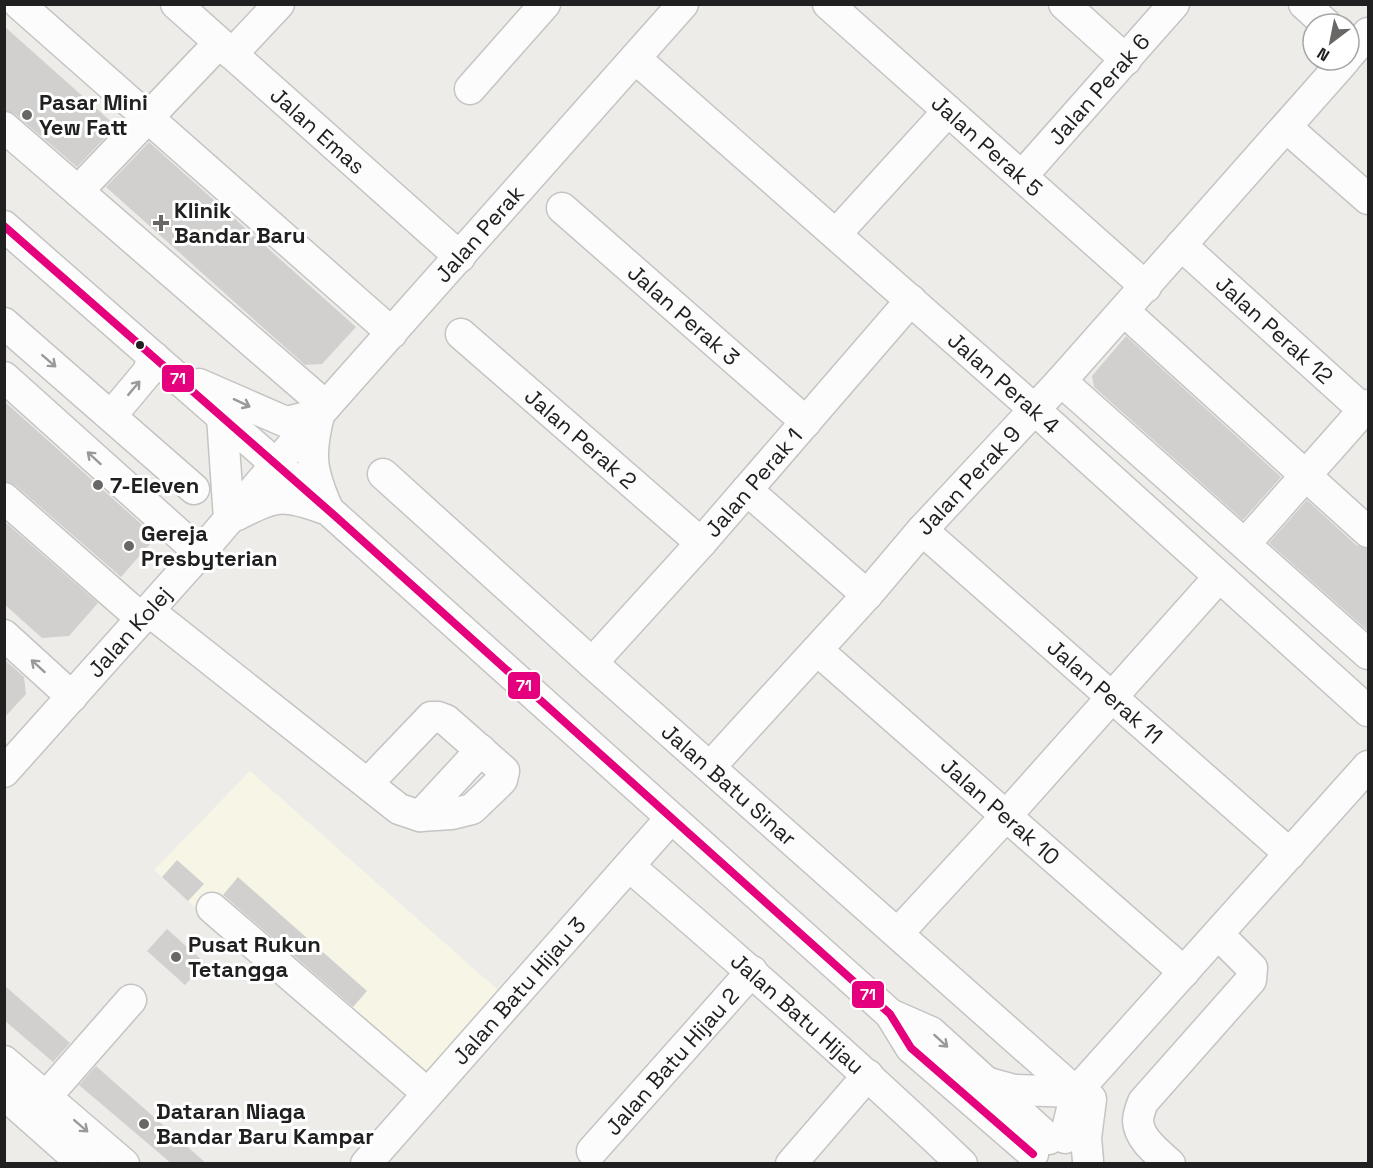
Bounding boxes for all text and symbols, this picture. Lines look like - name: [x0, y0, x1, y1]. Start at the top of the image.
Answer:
- north arrow: [1301, 12, 1361, 72]
- street label: Jalan Perak 6: [1042, 27, 1156, 151]
- text: N: [1313, 43, 1333, 66]
- street label: Jalan Emas: [265, 81, 371, 180]
- place label: Pasar Mini Yew Fatt: [39, 88, 148, 141]
- street label: Jalan Perak 5: [926, 89, 1049, 202]
- marker: Pasar Mini Yew Fatt: [20, 108, 34, 122]
- street label: Jalan Perak: [429, 179, 530, 288]
- place label: Klinik Bandar Baru: [174, 196, 306, 249]
- marker: Klinik Bandar Baru: [152, 214, 170, 232]
- street label: Jalan Perak 3: [622, 258, 746, 371]
- street label: Jalan Perak 12: [1210, 269, 1339, 390]
- street label: Jalan Perak 4: [942, 326, 1066, 440]
- unlabelled marker: [134, 339, 146, 351]
- one-way arrow: [40, 354, 56, 368]
- line badge: 71: [161, 364, 195, 393]
- text: 71: [170, 368, 186, 389]
- one-way arrow: [128, 380, 141, 396]
- street label: Jalan Perak 2: [519, 382, 643, 495]
- one-way arrow: [232, 398, 250, 410]
- street label: Jalan Perak 9: [910, 420, 1026, 541]
- street label: Jalan Perak 1: [698, 422, 808, 543]
- one-way arrow: [87, 451, 102, 465]
- place label: 7-Eleven: [110, 471, 199, 499]
- marker: 7-Eleven: [91, 478, 105, 492]
- place label: Gereja Presbyterian: [141, 519, 278, 572]
- marker: Gereja Presbyterian: [122, 539, 136, 553]
- street label: Jalan Kolej: [81, 581, 177, 683]
- street label: Jalan Perak 11: [1042, 633, 1169, 750]
- one-way arrow: [31, 659, 46, 673]
- line badge: 71: [507, 671, 541, 700]
- text: 71: [516, 675, 532, 696]
- street label: Jalan Batu Sinar: [656, 717, 803, 852]
- street label: Jalan Perak 10: [935, 751, 1066, 871]
- street label: Jalan Batu Hijau 3: [446, 911, 591, 1071]
- place label: Pusat Rukun Tetangga: [188, 930, 321, 983]
- street label: Jalan Batu Hijau: [725, 947, 870, 1080]
- marker: Pusat Rukun Tetangga: [169, 950, 183, 964]
- line badge: 71: [851, 980, 885, 1009]
- street label: Jalan Batu Hijau 2: [599, 982, 745, 1141]
- text: 71: [860, 984, 876, 1005]
- one-way arrow: [933, 1034, 948, 1048]
- place label: Dataran Niaga Bandar Baru Kampar: [156, 1097, 374, 1150]
- marker: Dataran Niaga Bandar Baru Kampar: [137, 1117, 151, 1131]
- one-way arrow: [72, 1119, 88, 1133]

